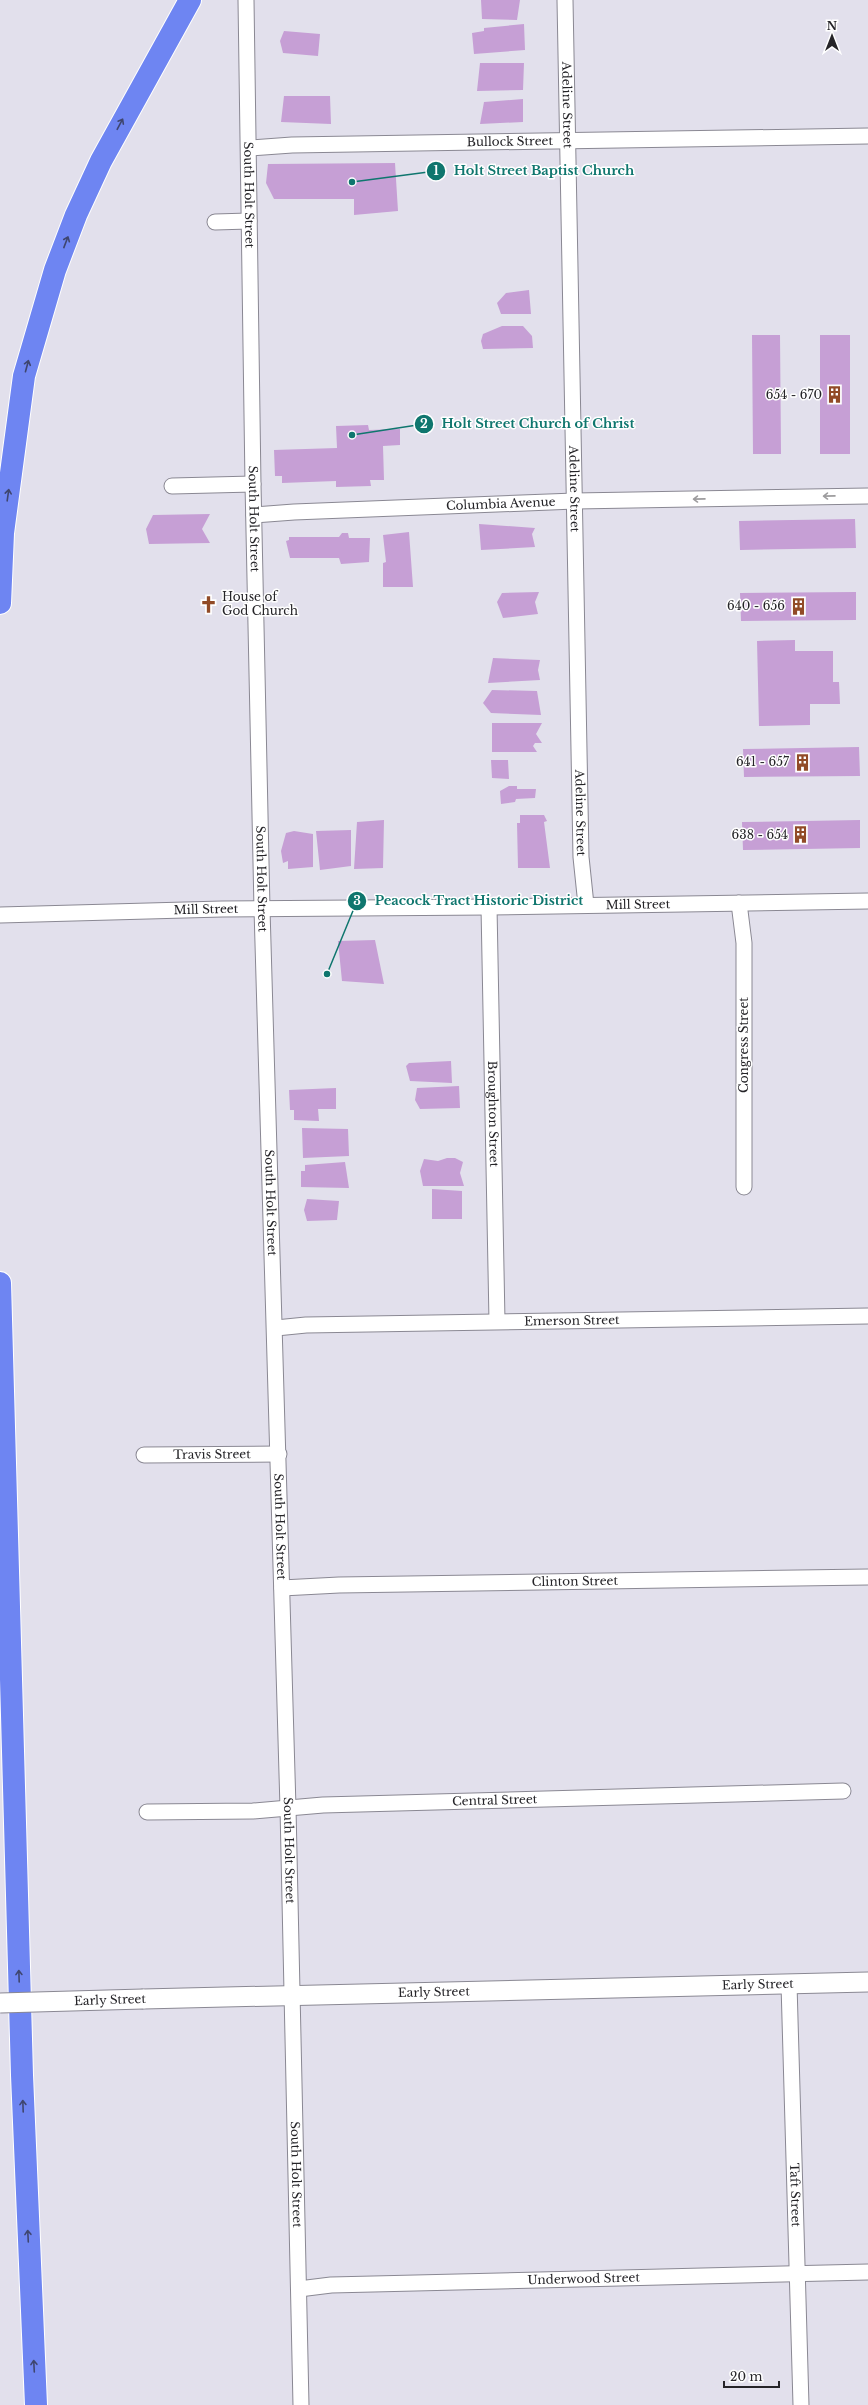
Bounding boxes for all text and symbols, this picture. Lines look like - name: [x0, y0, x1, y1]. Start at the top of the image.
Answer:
- north arrow: [812, 16, 852, 56]
- text: N: [827, 19, 838, 33]
- street label: Adeline Street: [559, 60, 576, 149]
- one-way arrow: [117, 118, 124, 130]
- street label: Bullock Street: [467, 133, 554, 149]
- street label: South Holt Street: [241, 142, 258, 249]
- callout: Holt Street Baptist Church: [426, 158, 643, 183]
- text: Holt Street Baptist Church: [454, 162, 635, 179]
- text: 1: [433, 163, 439, 178]
- one-way arrow: [62, 236, 70, 248]
- one-way arrow: [24, 360, 31, 373]
- building icon: 654 - 670: [825, 385, 845, 405]
- place label: 654 - 670: [766, 387, 822, 402]
- callout: Holt Street Church of Christ: [414, 411, 643, 436]
- text: Holt Street Church of Christ: [442, 415, 634, 432]
- text: 2: [420, 416, 428, 431]
- street label: Adeline Street: [566, 444, 583, 533]
- street label: South Holt Street: [246, 466, 263, 573]
- one-way arrow: [5, 489, 12, 502]
- one-way arrow: [823, 492, 836, 500]
- street label: Columbia Avenue: [446, 494, 556, 513]
- one-way arrow: [693, 495, 706, 503]
- place label: House of God Church: [222, 589, 298, 618]
- church icon: House of God Church: [199, 594, 219, 614]
- building icon: 640 - 656: [788, 596, 808, 616]
- place label: 640 - 656: [727, 598, 785, 613]
- building icon: 641 - 657: [792, 752, 812, 772]
- place label: 641 - 657: [736, 754, 790, 769]
- street label: Adeline Street: [572, 768, 589, 857]
- street label: South Holt Street: [253, 825, 271, 933]
- building icon: 638 - 654: [791, 825, 811, 845]
- place label: 638 - 654: [732, 827, 788, 842]
- callout: Peacock Tract Historic District: [347, 888, 592, 913]
- text: Peacock Tract Historic District: [375, 892, 583, 909]
- text: 3: [353, 893, 361, 908]
- street label: Mill Street: [605, 896, 671, 912]
- street label: Mill Street: [173, 901, 239, 917]
- street label: Congress Street: [736, 997, 751, 1093]
- street label: Broughton Street: [485, 1061, 502, 1168]
- street label: South Holt Street: [262, 1149, 280, 1257]
- street label: Emerson Street: [524, 1312, 620, 1329]
- street label: Travis Street: [173, 1446, 251, 1462]
- street label: South Holt Street: [271, 1473, 289, 1581]
- street label: Clinton Street: [532, 1573, 619, 1589]
- street label: Central Street: [452, 1791, 538, 1809]
- street label: South Holt Street: [281, 1797, 298, 1904]
- one-way arrow: [15, 1970, 23, 1983]
- street label: Early Street: [722, 1976, 794, 1992]
- street label: Early Street: [398, 1983, 470, 2000]
- street label: Early Street: [74, 1991, 147, 2008]
- one-way arrow: [20, 2100, 27, 2113]
- street label: South Holt Street: [288, 2121, 305, 2228]
- street label: Taft Street: [787, 2163, 804, 2228]
- one-way arrow: [25, 2230, 32, 2243]
- street label: Underwood Street: [527, 2270, 641, 2287]
- one-way arrow: [31, 2360, 38, 2373]
- scale bar: [724, 2363, 779, 2389]
- text: 20 m: [730, 2369, 762, 2384]

